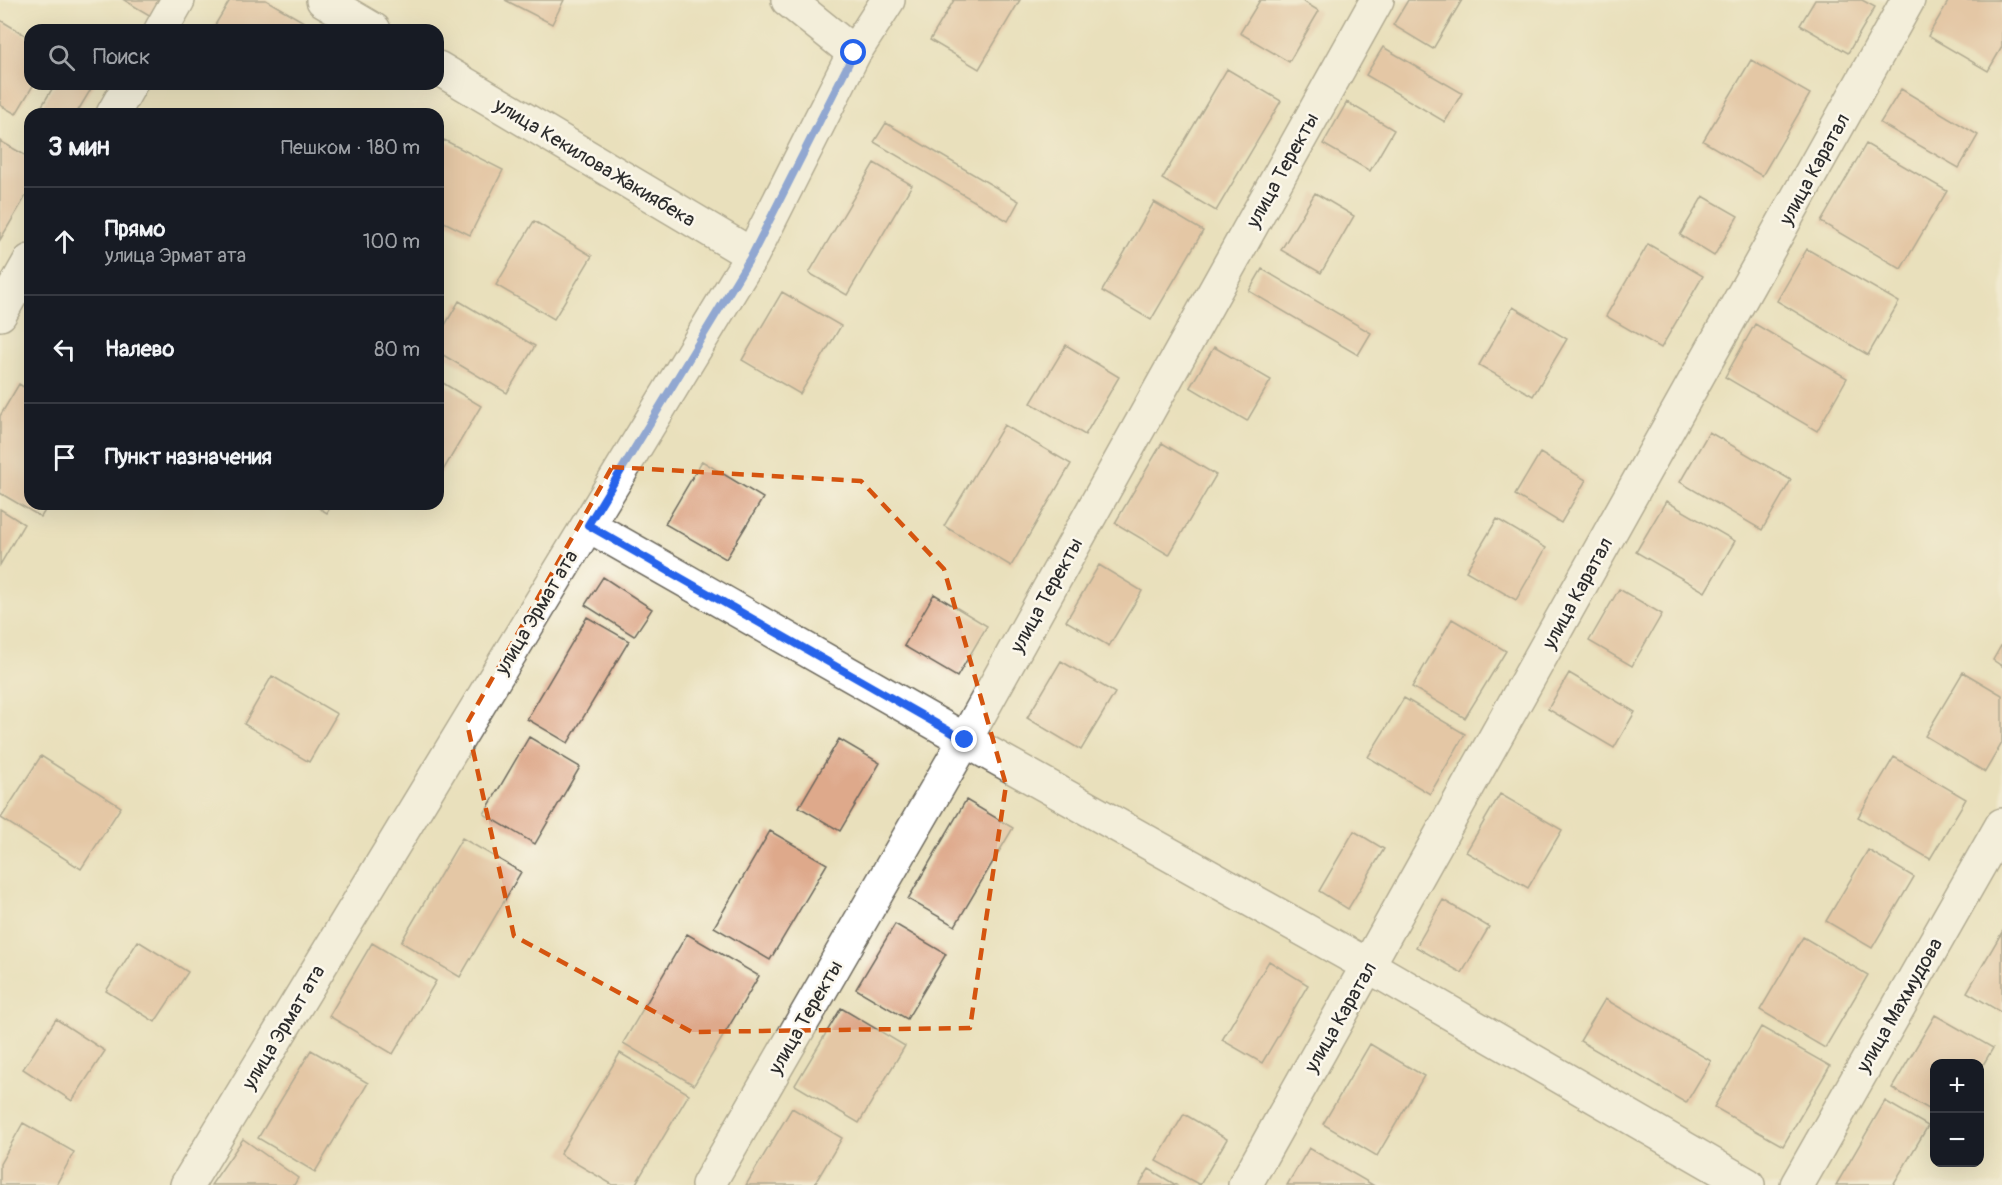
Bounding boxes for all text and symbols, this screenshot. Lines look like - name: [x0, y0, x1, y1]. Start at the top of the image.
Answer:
- search box: [24, 24, 444, 90]
- route start: [840, 39, 866, 65]
- icon: search: [45, 41, 78, 74]
- text: Поиск: [93, 43, 150, 71]
- street label: улица Кекилова Жакиябека: [489, 92, 700, 232]
- street label: улица Теректы: [1240, 108, 1324, 233]
- street label: улица Каратал: [1773, 109, 1855, 230]
- text: 3 мин: [48, 131, 110, 163]
- text: Пешком · 180 m: [281, 135, 420, 160]
- text: Прямо: [105, 215, 165, 243]
- icon: ahead: [48, 225, 81, 258]
- text: 100 m: [363, 229, 420, 254]
- text: улица Эрмат ата: [105, 243, 246, 268]
- icon: left: [48, 333, 81, 366]
- text: Налево: [105, 335, 174, 363]
- text: 80 m: [374, 337, 420, 362]
- icon: arrive: [48, 441, 81, 474]
- text: Пункт назначения: [105, 443, 272, 471]
- street label: улица Теректы: [1004, 533, 1088, 658]
- street label: улица Каратал: [1536, 533, 1618, 654]
- street label: улица Эрмат ата: [489, 545, 583, 680]
- route end: [951, 726, 977, 752]
- street label: улица Махмудова: [1850, 933, 1948, 1078]
- street label: улица Теректы: [762, 956, 848, 1080]
- street label: улица Каратал: [1298, 958, 1382, 1078]
- street label: улица Эрмат ата: [236, 960, 330, 1095]
- map controls: [1930, 1059, 1984, 1167]
- button: +: [1930, 1059, 1984, 1113]
- button: −: [1930, 1113, 1984, 1167]

